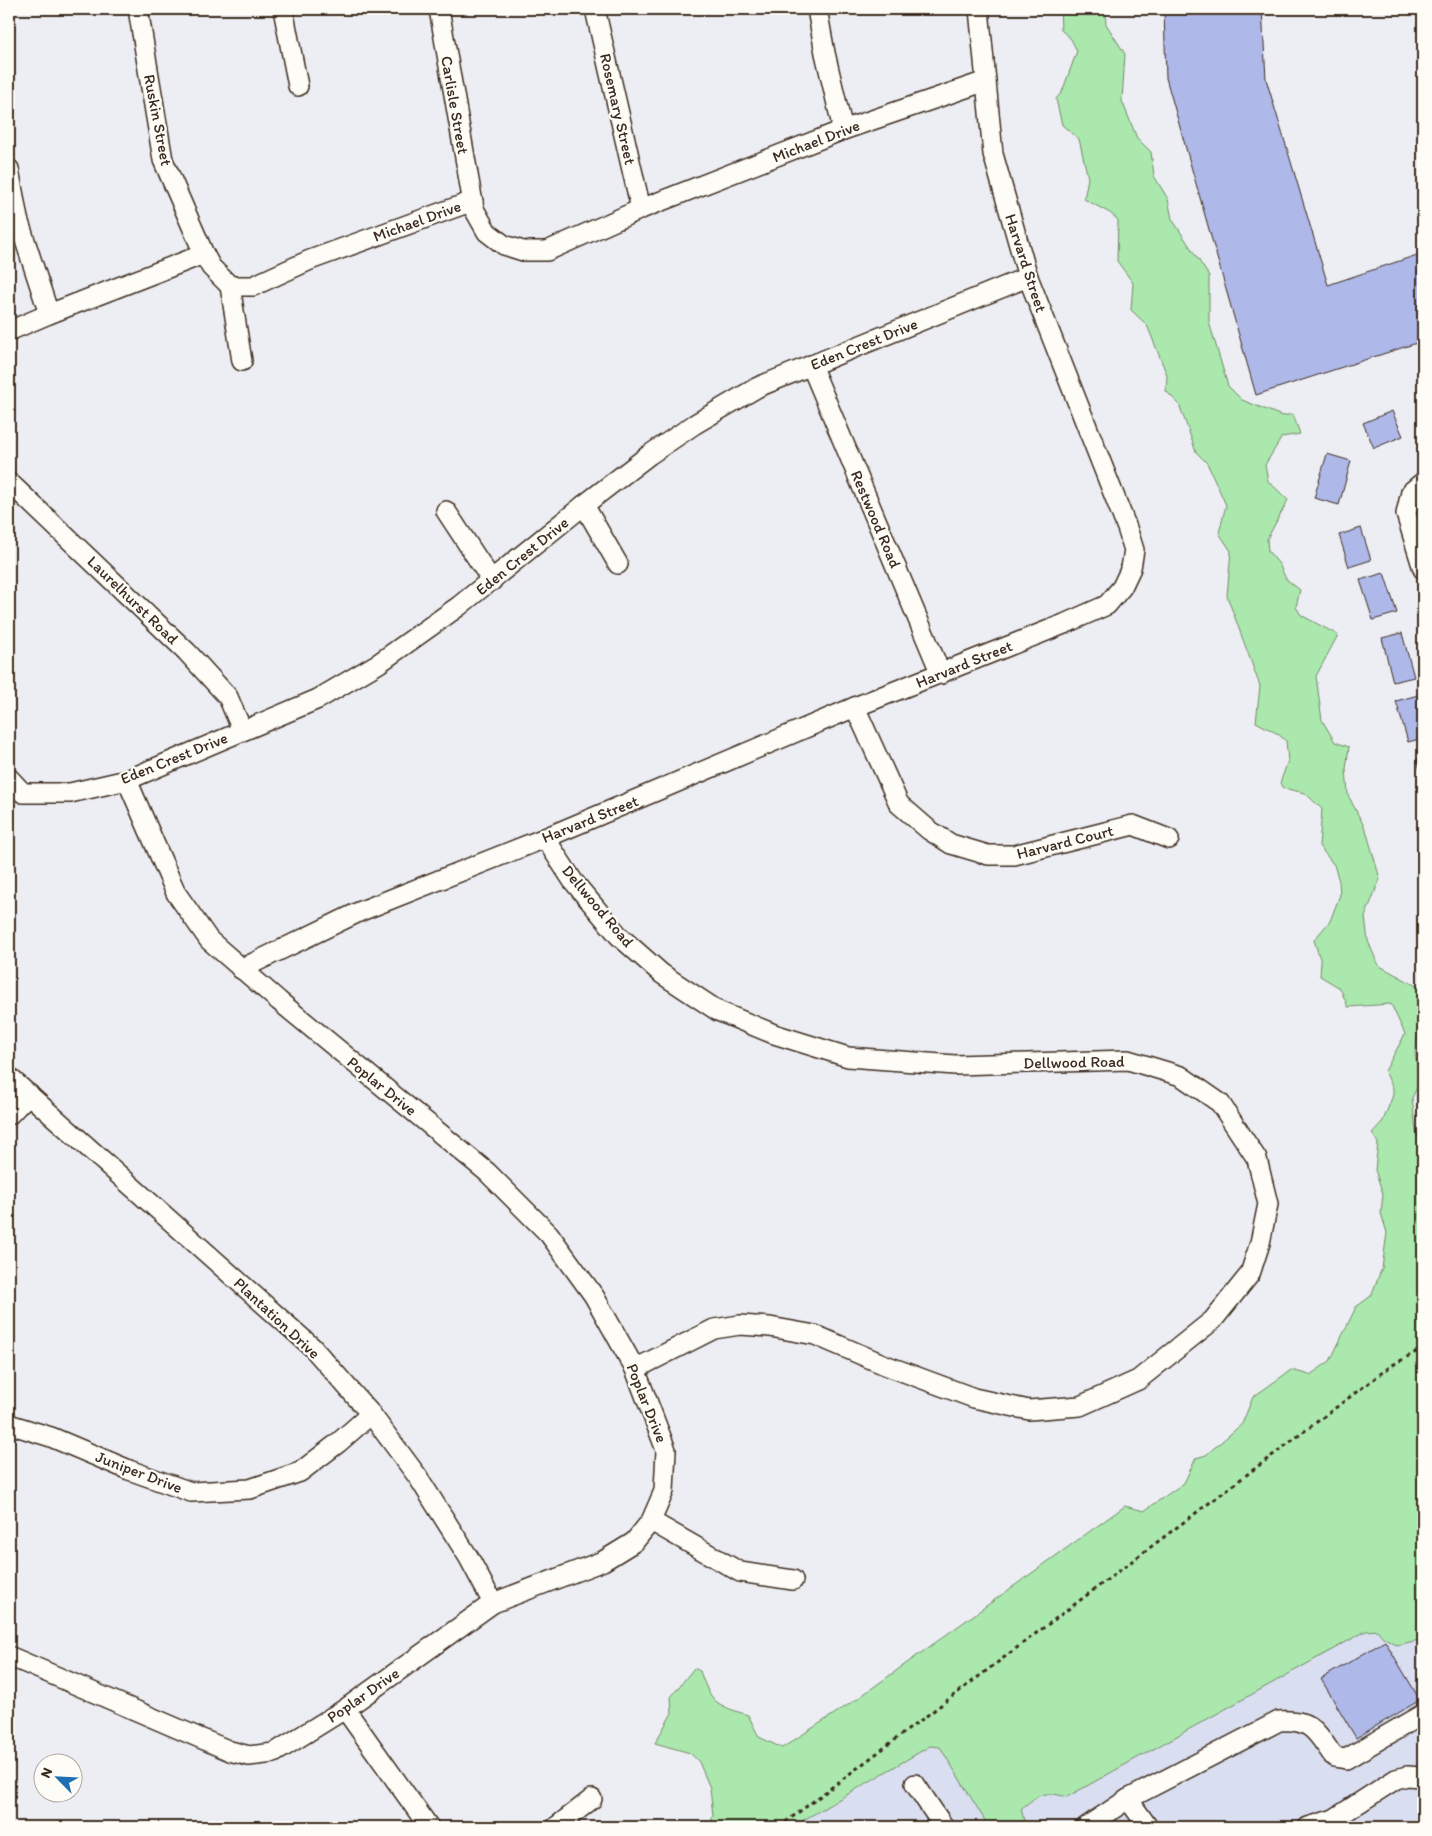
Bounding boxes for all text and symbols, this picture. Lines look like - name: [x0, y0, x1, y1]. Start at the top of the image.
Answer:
- street label: Rosemary Street: [596, 51, 640, 167]
- street label: Carlisle Street: [437, 54, 473, 156]
- street label: Ruskin Street: [140, 73, 176, 167]
- street label: Michael Drive: [770, 116, 862, 166]
- street label: Michael Drive: [370, 196, 464, 246]
- street label: Harvard Street: [1001, 211, 1051, 315]
- street label: Eden Crest Drive: [808, 314, 920, 374]
- street label: Restwood Road: [847, 467, 905, 571]
- street label: Eden Crest Drive: [472, 513, 572, 599]
- street label: Laurelhurst Road: [84, 552, 183, 648]
- street label: Harvard Street: [913, 636, 1015, 692]
- street label: Eden Crest Drive: [118, 728, 230, 788]
- street label: Harvard Street: [539, 791, 641, 847]
- street label: Harvard Court: [1015, 821, 1115, 863]
- street label: Dellwood Road: [558, 861, 638, 951]
- street label: Poplar Drive: [343, 1052, 421, 1120]
- street label: Dellwood Road: [1023, 1052, 1125, 1072]
- street label: Plantation Drive: [230, 1273, 324, 1363]
- street label: Poplar Drive: [623, 1361, 671, 1445]
- street label: Juniper Drive: [93, 1447, 185, 1497]
- street label: Poplar Drive: [323, 1663, 403, 1727]
- north arrow: [32, 1754, 82, 1804]
- text: N: [37, 1765, 56, 1781]

